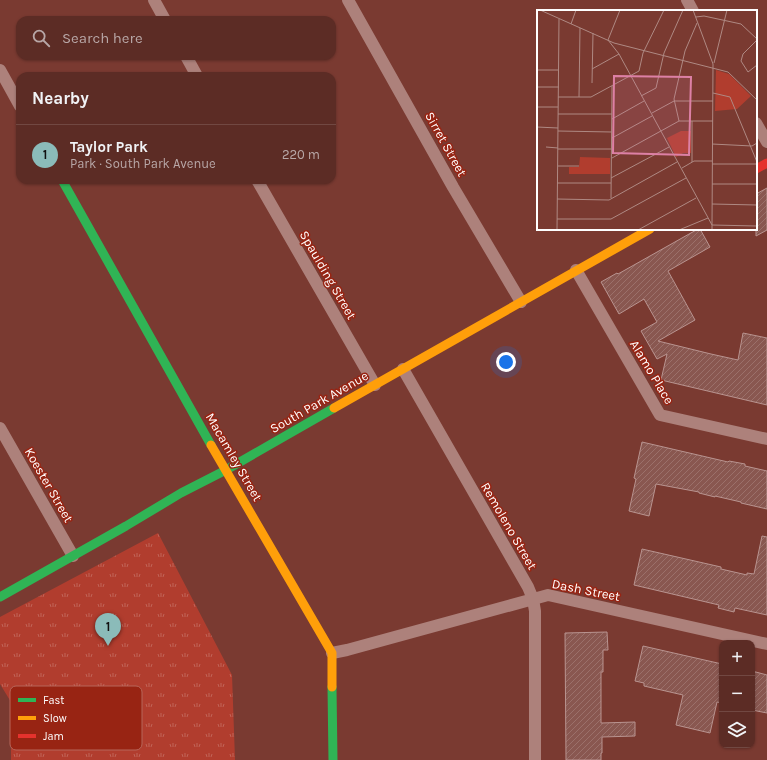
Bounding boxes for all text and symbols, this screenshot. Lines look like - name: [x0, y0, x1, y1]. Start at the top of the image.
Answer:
- inset map: [537, 10, 757, 230]
- search box: [16, 16, 336, 60]
- icon: search: [30, 27, 52, 49]
- text: Search here: [62, 29, 143, 47]
- text: Nearby: [32, 88, 89, 108]
- street label: Sirret Street: [422, 109, 470, 179]
- text: Taylor Park: [70, 138, 148, 156]
- text: 1: [43, 147, 47, 162]
- text: 220 m: [282, 147, 320, 162]
- text: Park · South Park Avenue: [70, 156, 216, 171]
- street label: Spaulding Street: [297, 228, 359, 322]
- street label: Alamo Place: [627, 337, 677, 407]
- your location: [496, 352, 516, 372]
- street label: South Park Avenue: [267, 368, 371, 436]
- street label: Macamley Street: [203, 410, 265, 504]
- street label: Koester Street: [22, 445, 76, 525]
- street label: Remoleno Street: [478, 480, 540, 572]
- street label: Dash Street: [551, 576, 621, 604]
- pin: 1: [95, 613, 121, 646]
- map controls: [719, 640, 755, 748]
- button: +: [719, 640, 755, 676]
- button: −: [719, 676, 755, 712]
- legend: [10, 686, 142, 750]
- text: Fast: [43, 694, 64, 707]
- text: Slow: [43, 712, 67, 725]
- button: layers: [719, 712, 755, 748]
- text: Jam: [43, 730, 64, 743]

